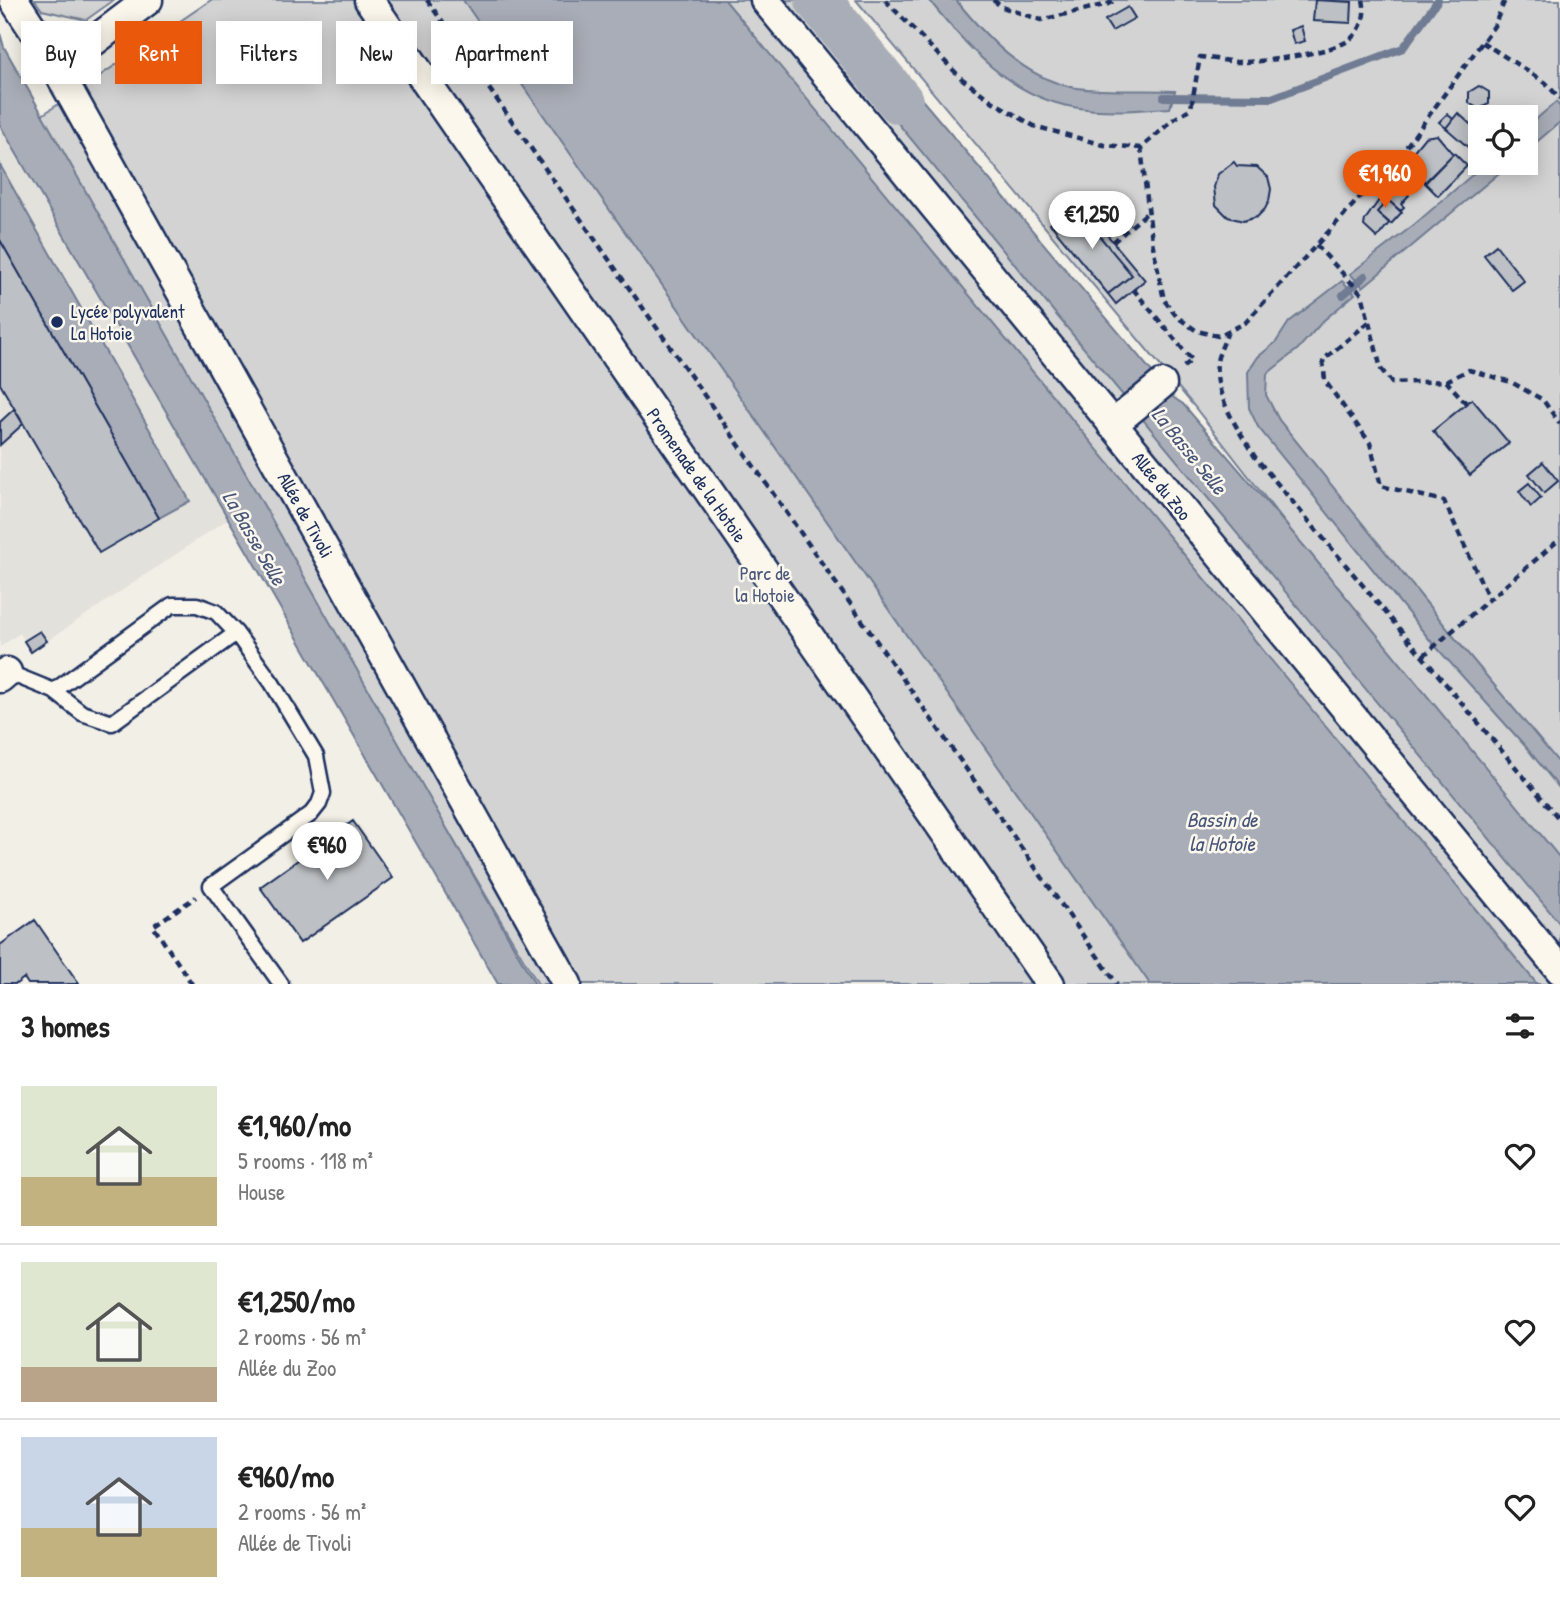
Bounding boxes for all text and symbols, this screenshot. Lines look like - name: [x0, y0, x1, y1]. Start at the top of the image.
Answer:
- chip: Buy: [21, 21, 101, 84]
- chip: Rent: [115, 21, 202, 84]
- chip: Filters: [216, 21, 322, 84]
- chip: New: [336, 21, 417, 84]
- chip: Apartment: [431, 21, 573, 84]
- map controls: [1468, 105, 1538, 175]
- button: locate: [1468, 105, 1538, 175]
- pin: €1,960: [1328, 150, 1442, 210]
- text: €1,960: [1359, 157, 1411, 188]
- pin: €1,250: [1035, 191, 1149, 251]
- text: €1,250: [1065, 198, 1119, 229]
- place label: Lycée polyvalent La Hotoie: [71, 298, 185, 346]
- marker: Lycée polyvalent La Hotoie: [49, 314, 65, 330]
- water label: La Basse Selle: [1145, 401, 1235, 502]
- street label: Promenade de la Hotoie: [641, 403, 753, 548]
- street label: Allée du Zoo: [1126, 446, 1198, 526]
- street label: Allée de Tivoli: [272, 468, 340, 562]
- water label: La Basse Selle: [216, 485, 294, 592]
- park label: Parc de la Hotoie: [735, 560, 795, 608]
- water label: Bassin de la Hotoie: [1187, 805, 1259, 858]
- pin: €960: [286, 822, 368, 882]
- text: €960: [308, 829, 347, 860]
- text: 3 homes: [21, 1006, 110, 1046]
- icon: filters: [1501, 1007, 1539, 1045]
- text: €1,960/mo: [238, 1105, 351, 1145]
- icon: home: [77, 1114, 161, 1198]
- icon: heart: [1501, 1137, 1539, 1175]
- text: 5 rooms · 118 m²: [238, 1145, 373, 1176]
- text: House: [238, 1176, 285, 1207]
- text: €1,250/mo: [238, 1281, 355, 1321]
- icon: home: [77, 1290, 161, 1374]
- icon: heart: [1501, 1313, 1539, 1351]
- text: 2 rooms · 56 m²: [238, 1321, 366, 1352]
- text: Allée du Zoo: [238, 1352, 336, 1383]
- text: €960/mo: [238, 1456, 334, 1496]
- icon: home: [77, 1465, 161, 1549]
- icon: heart: [1501, 1488, 1539, 1526]
- text: 2 rooms · 56 m²: [238, 1496, 366, 1527]
- text: Allée de Tivoli: [238, 1527, 352, 1558]

